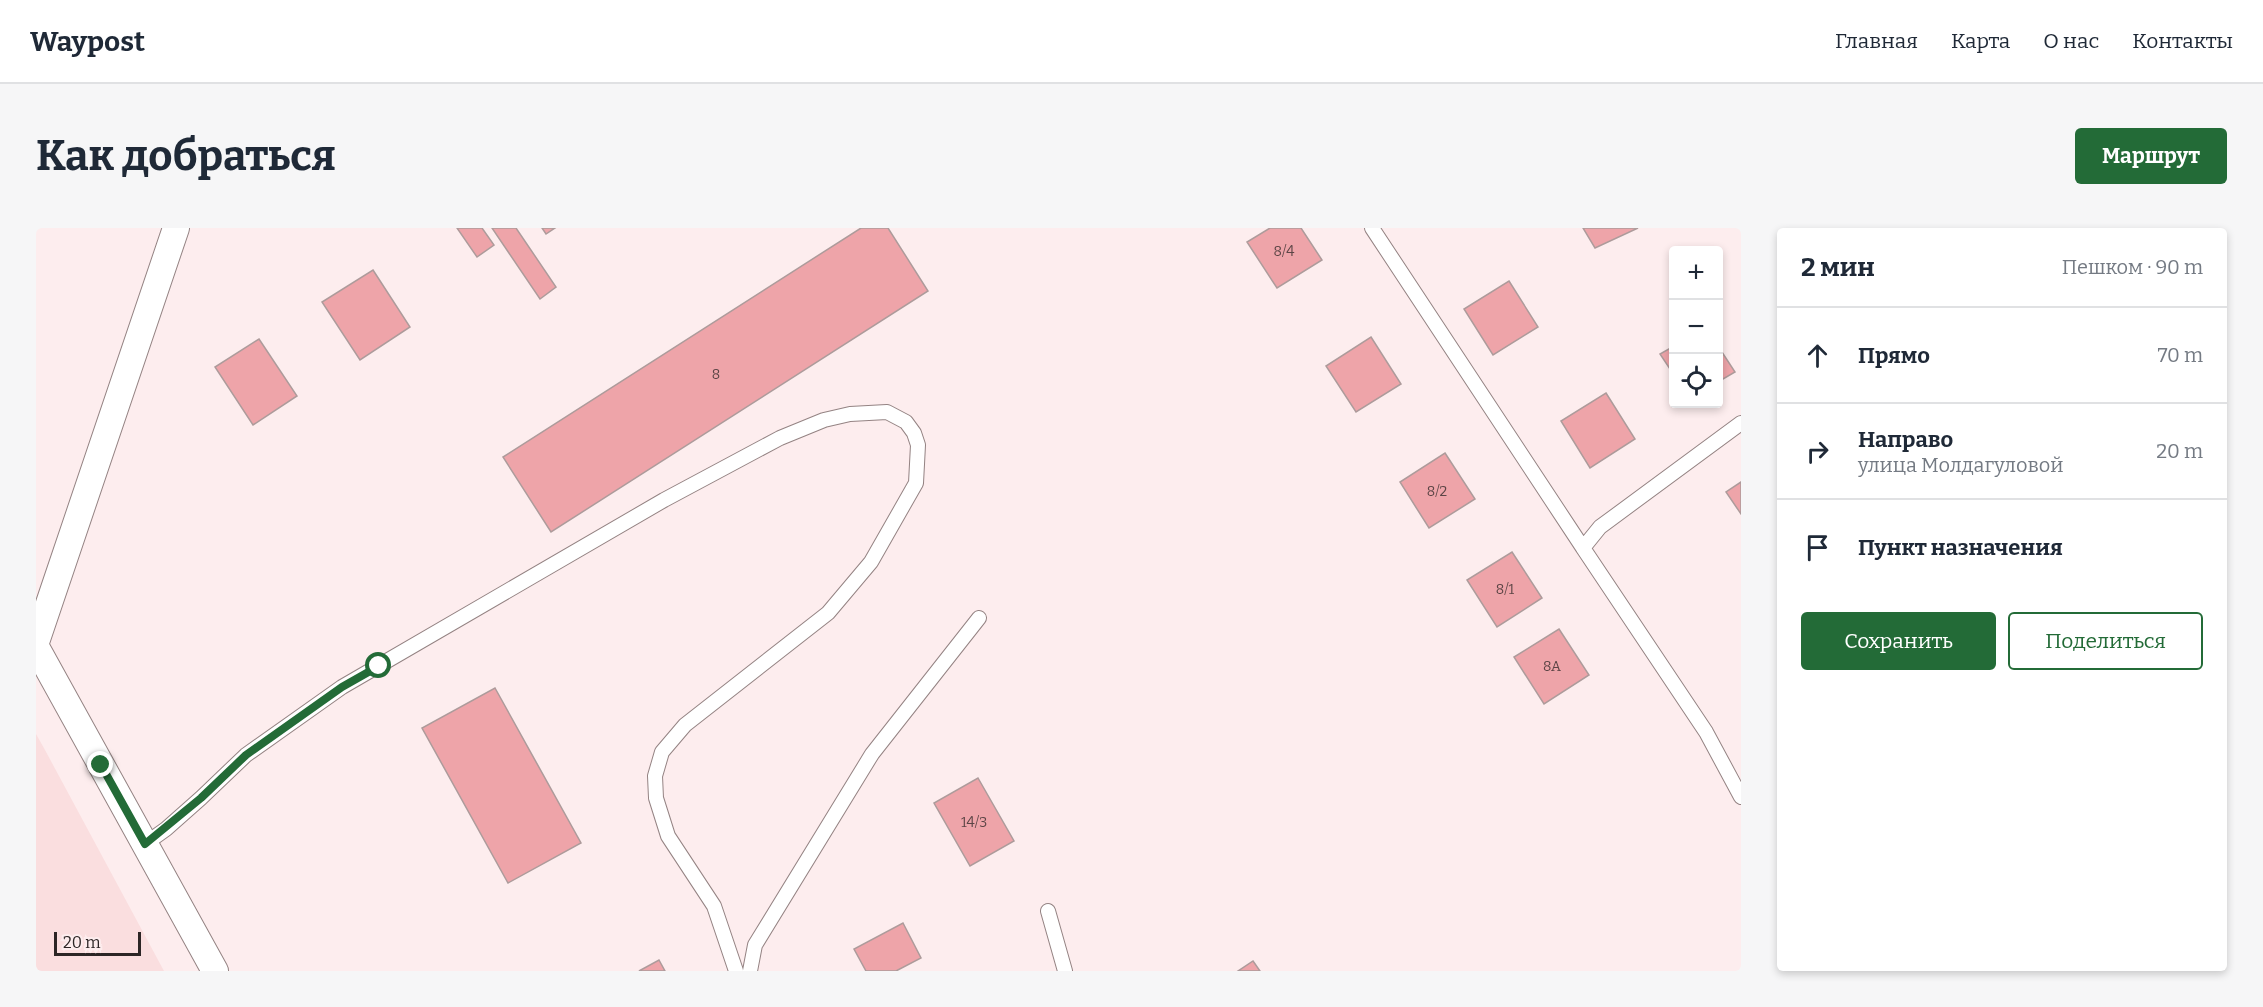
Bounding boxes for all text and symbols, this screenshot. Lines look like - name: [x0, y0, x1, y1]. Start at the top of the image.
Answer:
- text: Waypost: [30, 25, 145, 58]
- text: Главная: [1835, 28, 1918, 54]
- text: Карта: [1951, 28, 2010, 54]
- text: О нас: [2043, 28, 2099, 54]
- text: Контакты: [2132, 28, 2233, 54]
- button: Маршрут: [2075, 128, 2227, 184]
- text: Как добраться: [36, 131, 336, 181]
- house number: 8/4: [1274, 243, 1295, 260]
- map controls: [1669, 246, 1723, 408]
- button: +: [1669, 246, 1723, 300]
- text: 2 мин: [1801, 252, 1875, 283]
- text: Пешком · 90 m: [2062, 255, 2203, 279]
- button: −: [1669, 300, 1723, 354]
- icon: ahead: [1801, 339, 1834, 372]
- text: Прямо: [1858, 342, 1930, 369]
- text: 70 m: [2157, 343, 2203, 367]
- button: locate: [1669, 354, 1723, 408]
- house number: 8: [712, 366, 720, 383]
- text: Направо: [1858, 426, 1953, 453]
- icon: right: [1801, 435, 1834, 468]
- text: 20 m: [2156, 439, 2203, 463]
- text: улица Молдагуловой: [1858, 453, 2063, 477]
- house number: 8/2: [1427, 483, 1447, 500]
- icon: arrive: [1801, 531, 1834, 564]
- text: Пункт назначения: [1858, 534, 2063, 561]
- house number: 8/1: [1496, 581, 1515, 598]
- button: Сохранить: [1801, 612, 1996, 670]
- button: Поделиться: [2008, 612, 2203, 670]
- route start: [365, 652, 391, 678]
- house number: 8А: [1543, 658, 1561, 675]
- route end: [87, 751, 113, 777]
- house number: 14/3: [961, 814, 987, 831]
- scale bar: [54, 929, 141, 956]
- text: 20 m: [63, 933, 100, 952]

